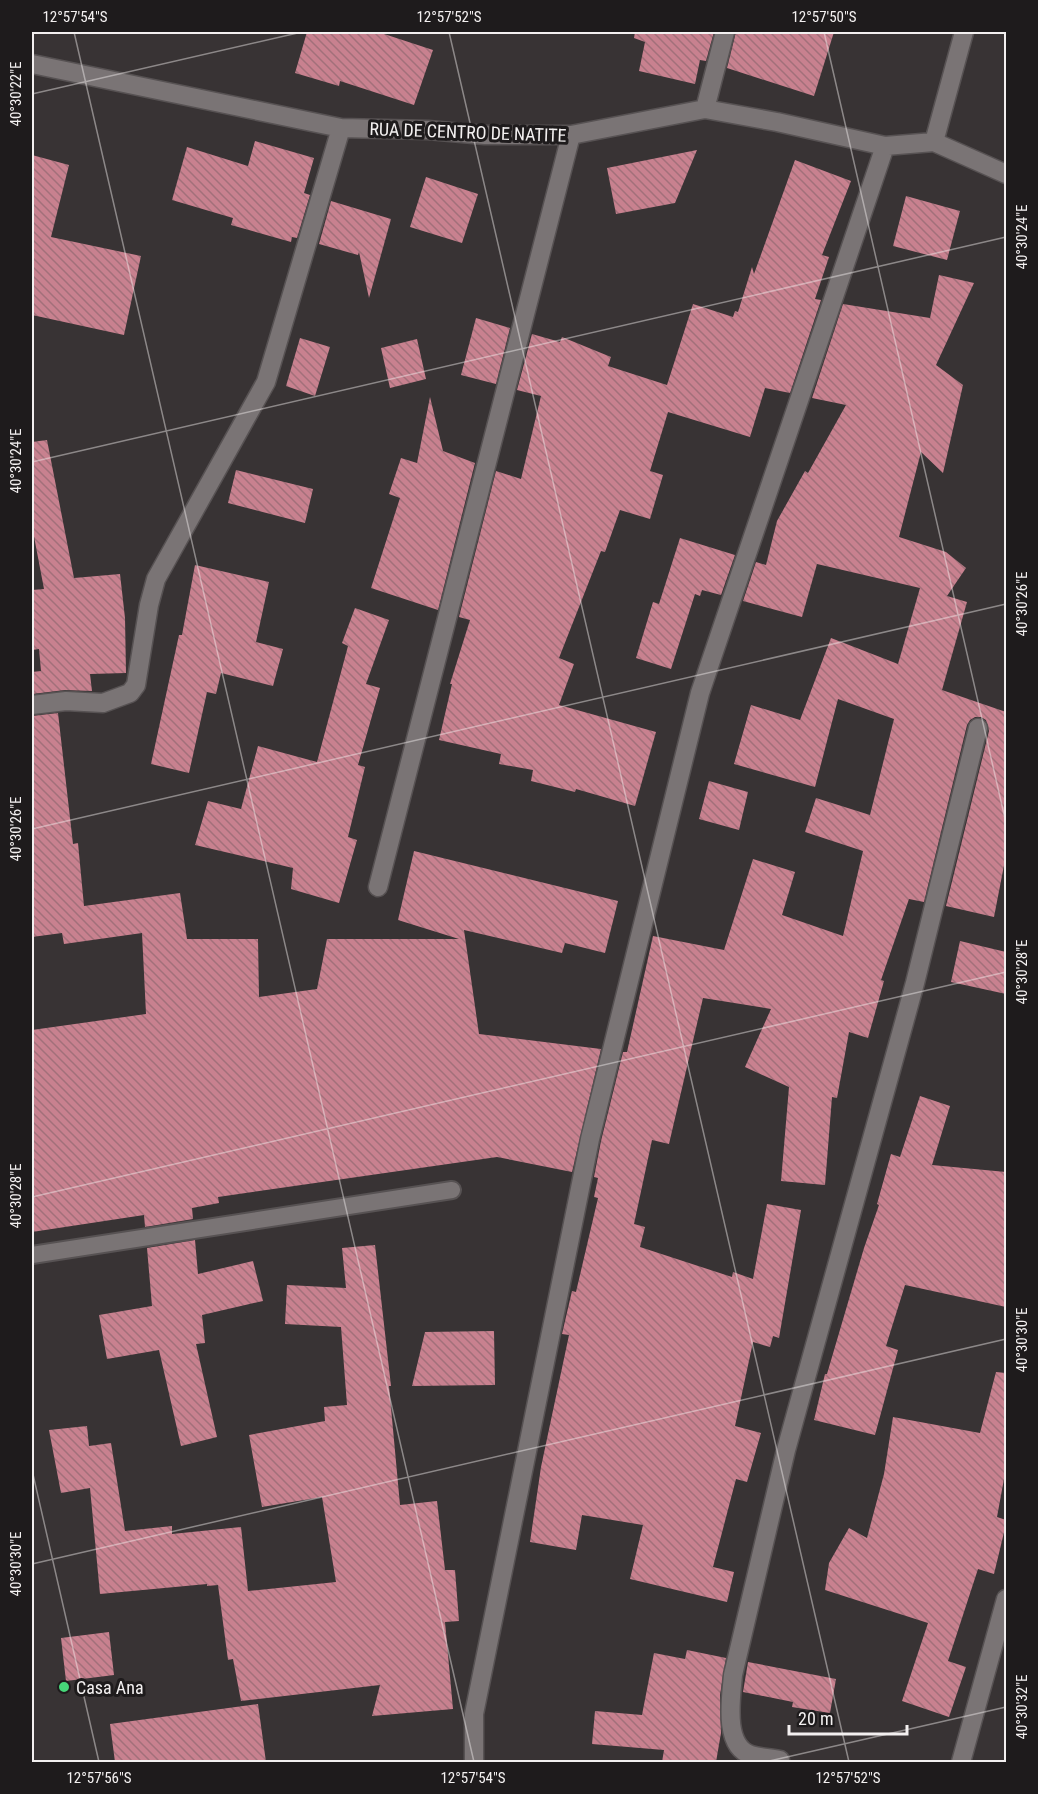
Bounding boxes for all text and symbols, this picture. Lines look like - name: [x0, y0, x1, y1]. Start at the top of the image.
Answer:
- text: 12°57'54"S: [42, 8, 108, 26]
- text: 12°57'52"S: [416, 8, 482, 26]
- text: 12°57'50"S: [791, 8, 857, 26]
- text: 40°30'22"E: [7, 62, 25, 126]
- street label: RUA DE CENTRO DE NATITE: [369, 118, 567, 146]
- text: 40°30'24"E: [1013, 205, 1031, 269]
- text: 40°30'24"E: [7, 429, 25, 493]
- text: 40°30'26"E: [1013, 572, 1031, 636]
- text: 40°30'26"E: [7, 797, 25, 861]
- text: 40°30'28"E: [1013, 940, 1031, 1004]
- text: 40°30'28"E: [7, 1164, 25, 1228]
- text: 40°30'30"E: [1013, 1308, 1031, 1372]
- text: 40°30'30"E: [7, 1532, 25, 1596]
- text: 40°30'32"E: [1013, 1675, 1031, 1739]
- place label: Casa Ana: [76, 1677, 144, 1698]
- marker: Casa Ana: [57, 1680, 71, 1694]
- scale bar: [789, 1698, 908, 1736]
- text: 20 m: [798, 1708, 833, 1729]
- text: 12°57'56"S: [66, 1769, 132, 1787]
- text: 12°57'54"S: [440, 1769, 506, 1787]
- text: 12°57'52"S: [815, 1769, 881, 1787]

